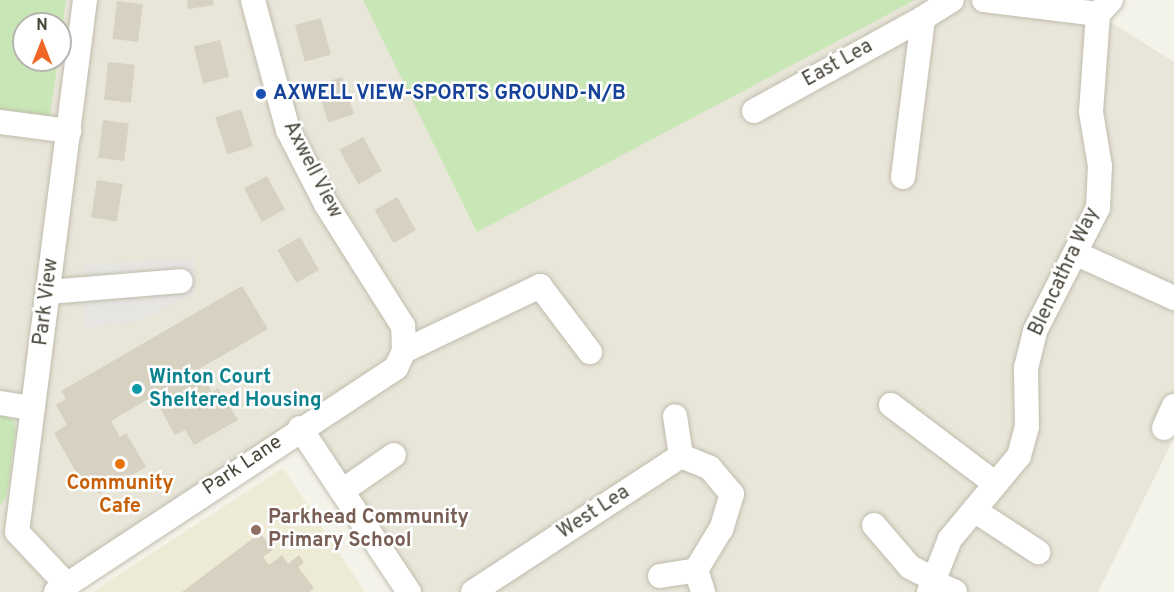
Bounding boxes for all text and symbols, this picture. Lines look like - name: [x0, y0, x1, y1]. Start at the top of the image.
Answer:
- north arrow: [12, 12, 72, 72]
- text: N: [36, 16, 48, 36]
- street label: East Lea: [799, 35, 877, 93]
- place label: AXWELL VIEW-SPORTS GROUND-N/B: [273, 82, 627, 106]
- marker: AXWELL VIEW-SPORTS GROUND-N/B: [254, 87, 268, 101]
- street label: Axwell View: [277, 117, 347, 223]
- street label: Blencathra Way: [1025, 204, 1105, 340]
- street label: Park View: [30, 256, 64, 348]
- place label: Winton Court Sheltered Housing: [149, 366, 322, 413]
- marker: Winton Court Sheltered Housing: [130, 382, 144, 396]
- street label: Park Lane: [199, 431, 287, 501]
- marker: Community Cafe: [113, 457, 127, 471]
- place label: Community Cafe: [66, 473, 174, 520]
- street label: West Lea: [554, 481, 634, 545]
- place label: Parkhead Community Primary School: [268, 506, 469, 553]
- marker: Parkhead Community Primary School: [249, 523, 263, 537]

